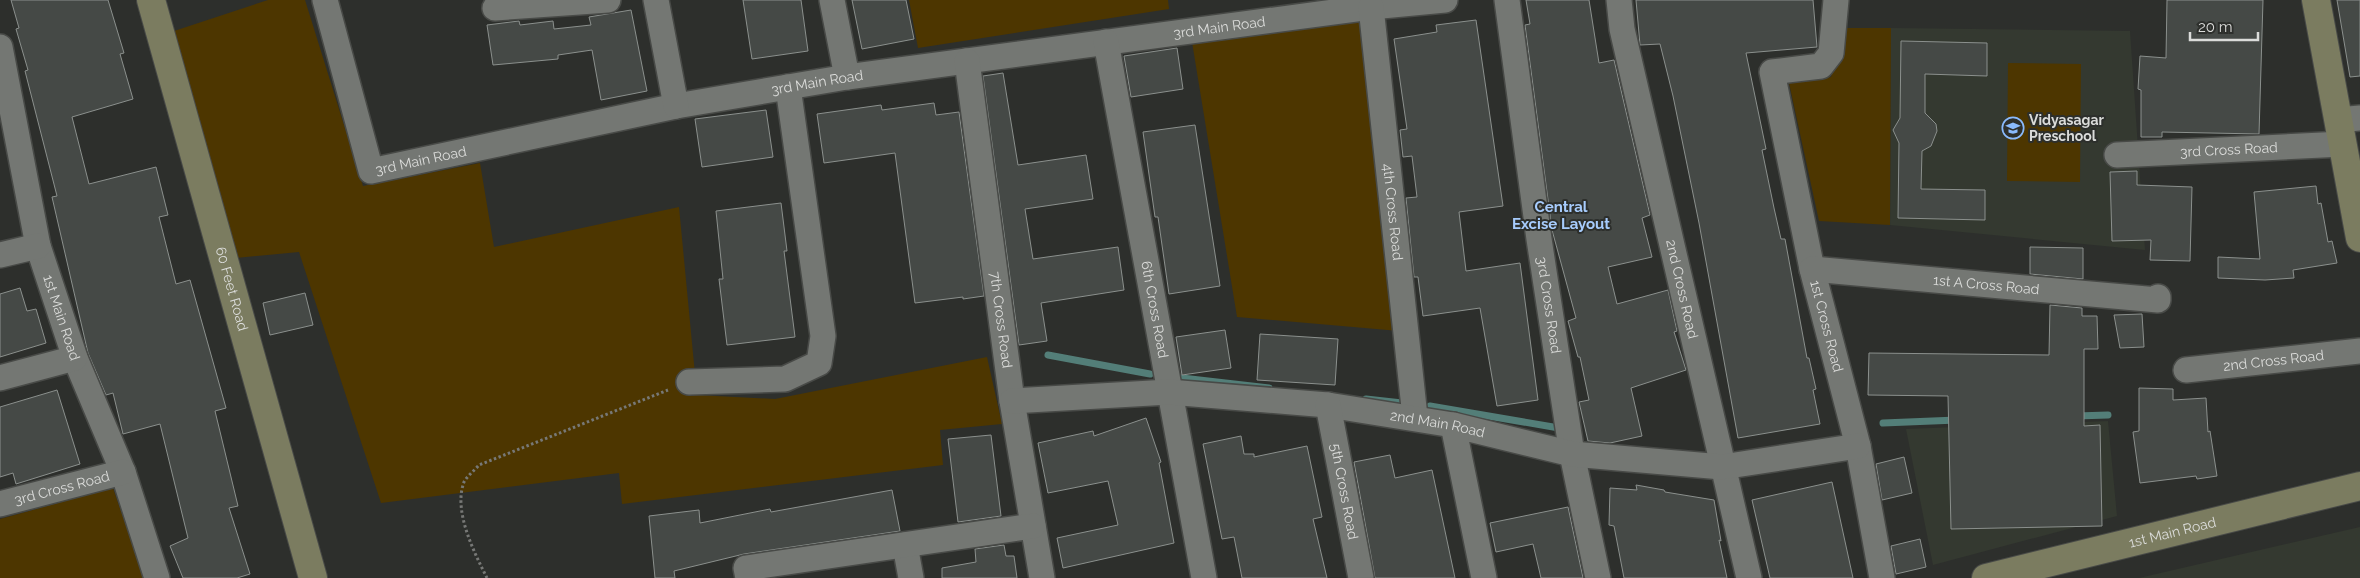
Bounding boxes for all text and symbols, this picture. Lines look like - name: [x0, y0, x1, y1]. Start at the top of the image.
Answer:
- scale bar: [2190, 10, 2258, 42]
- street label: 3rd Main Road: [1172, 13, 1266, 41]
- text: 20 m: [2198, 18, 2233, 36]
- street label: 3rd Main Road: [770, 67, 864, 98]
- place label: Vidyasagar Preschool: [2029, 112, 2104, 144]
- school or university icon: Vidyasagar Preschool: [2001, 116, 2025, 140]
- street label: 3rd Cross Road: [2180, 139, 2278, 160]
- street label: 3rd Main Road: [374, 143, 468, 178]
- street label: 4th Cross Road: [1380, 162, 1406, 261]
- district label: Central Excise Layout: [1512, 198, 1610, 233]
- street label: 2nd Cross Road: [1663, 238, 1701, 340]
- street label: 60 Feet Road: [213, 245, 251, 333]
- street label: 3rd Cross Road: [1534, 256, 1564, 355]
- street label: 6th Cross Road: [1138, 260, 1172, 359]
- street label: 7th Cross Road: [987, 270, 1016, 369]
- street label: 1st A Cross Road: [1932, 272, 2040, 297]
- street label: 1st Main Road: [40, 273, 83, 363]
- street label: 1st Cross Road: [1807, 278, 1846, 374]
- street label: 2nd Cross Road: [2222, 347, 2325, 374]
- street label: 2nd Main Road: [1389, 407, 1487, 441]
- street label: 5th Cross Road: [1327, 442, 1361, 541]
- street label: 3rd Cross Road: [13, 468, 111, 508]
- street label: 1st Main Road: [2127, 514, 2218, 551]

